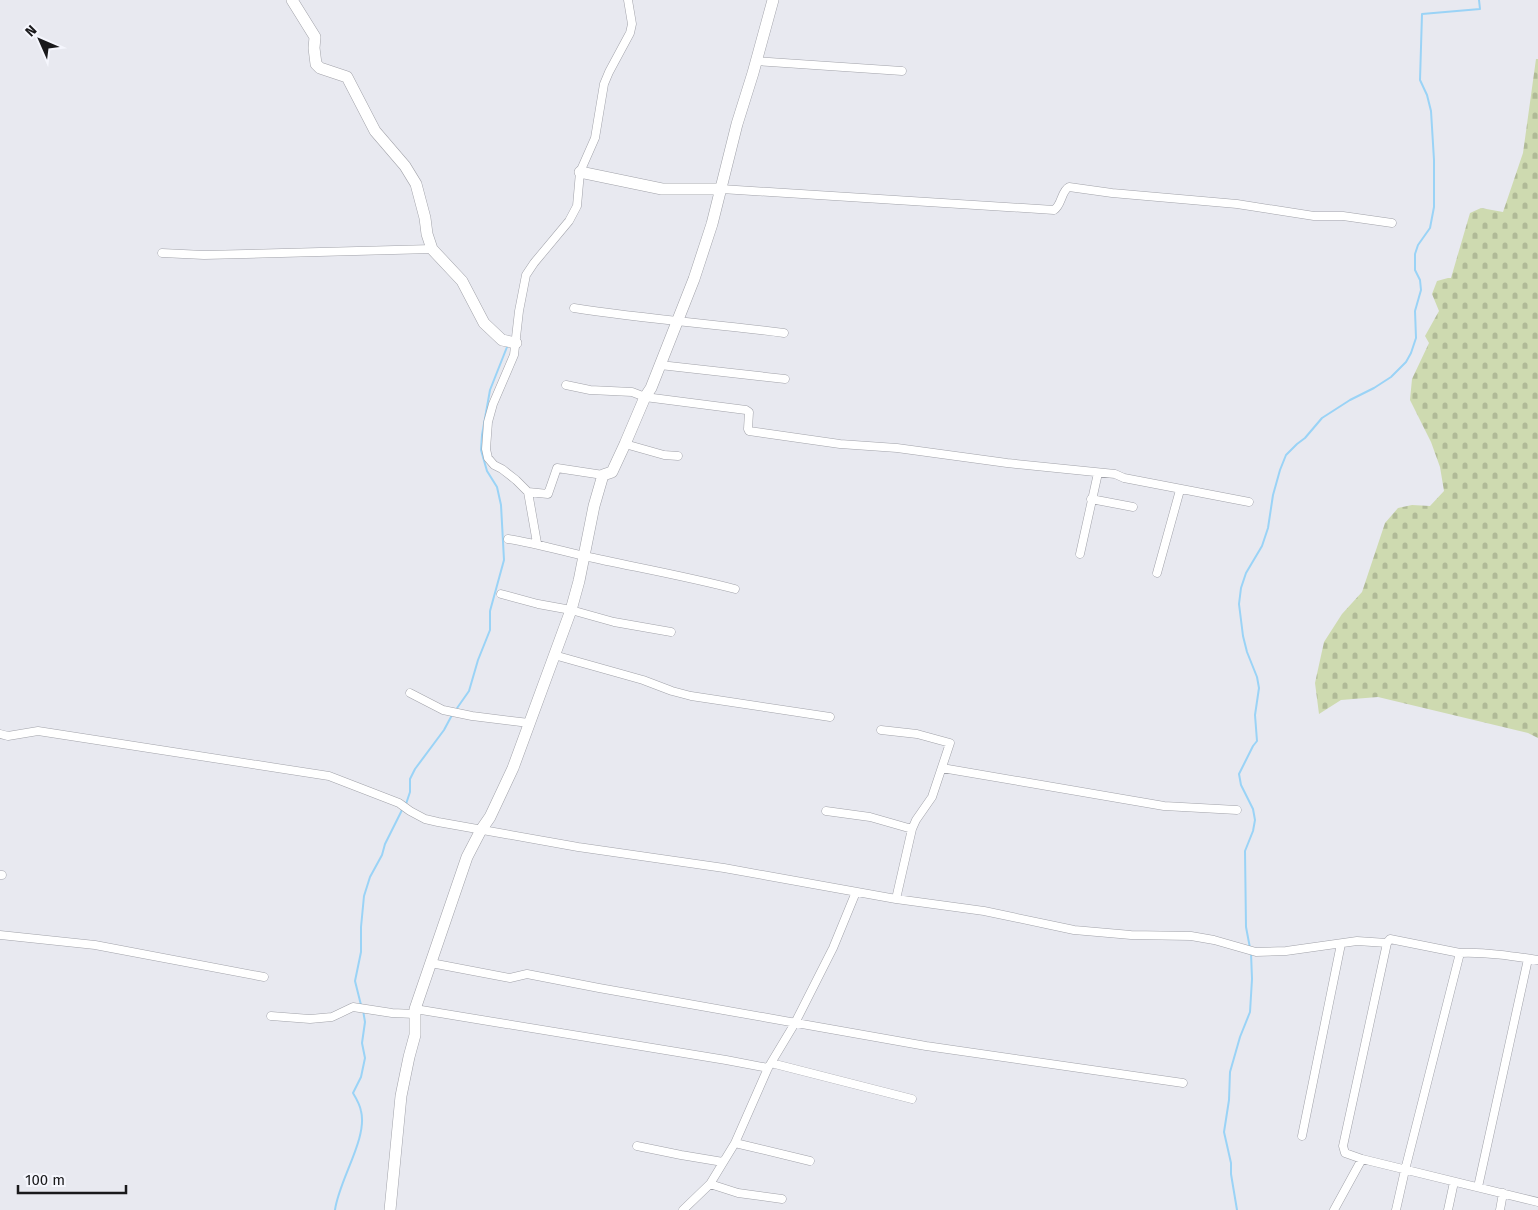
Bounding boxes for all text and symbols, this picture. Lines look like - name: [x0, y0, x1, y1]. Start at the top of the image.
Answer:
- north arrow: [15, 15, 65, 65]
- text: N: [22, 22, 40, 40]
- scale bar: [18, 1162, 125, 1194]
- text: 100 m: [25, 1171, 65, 1189]

